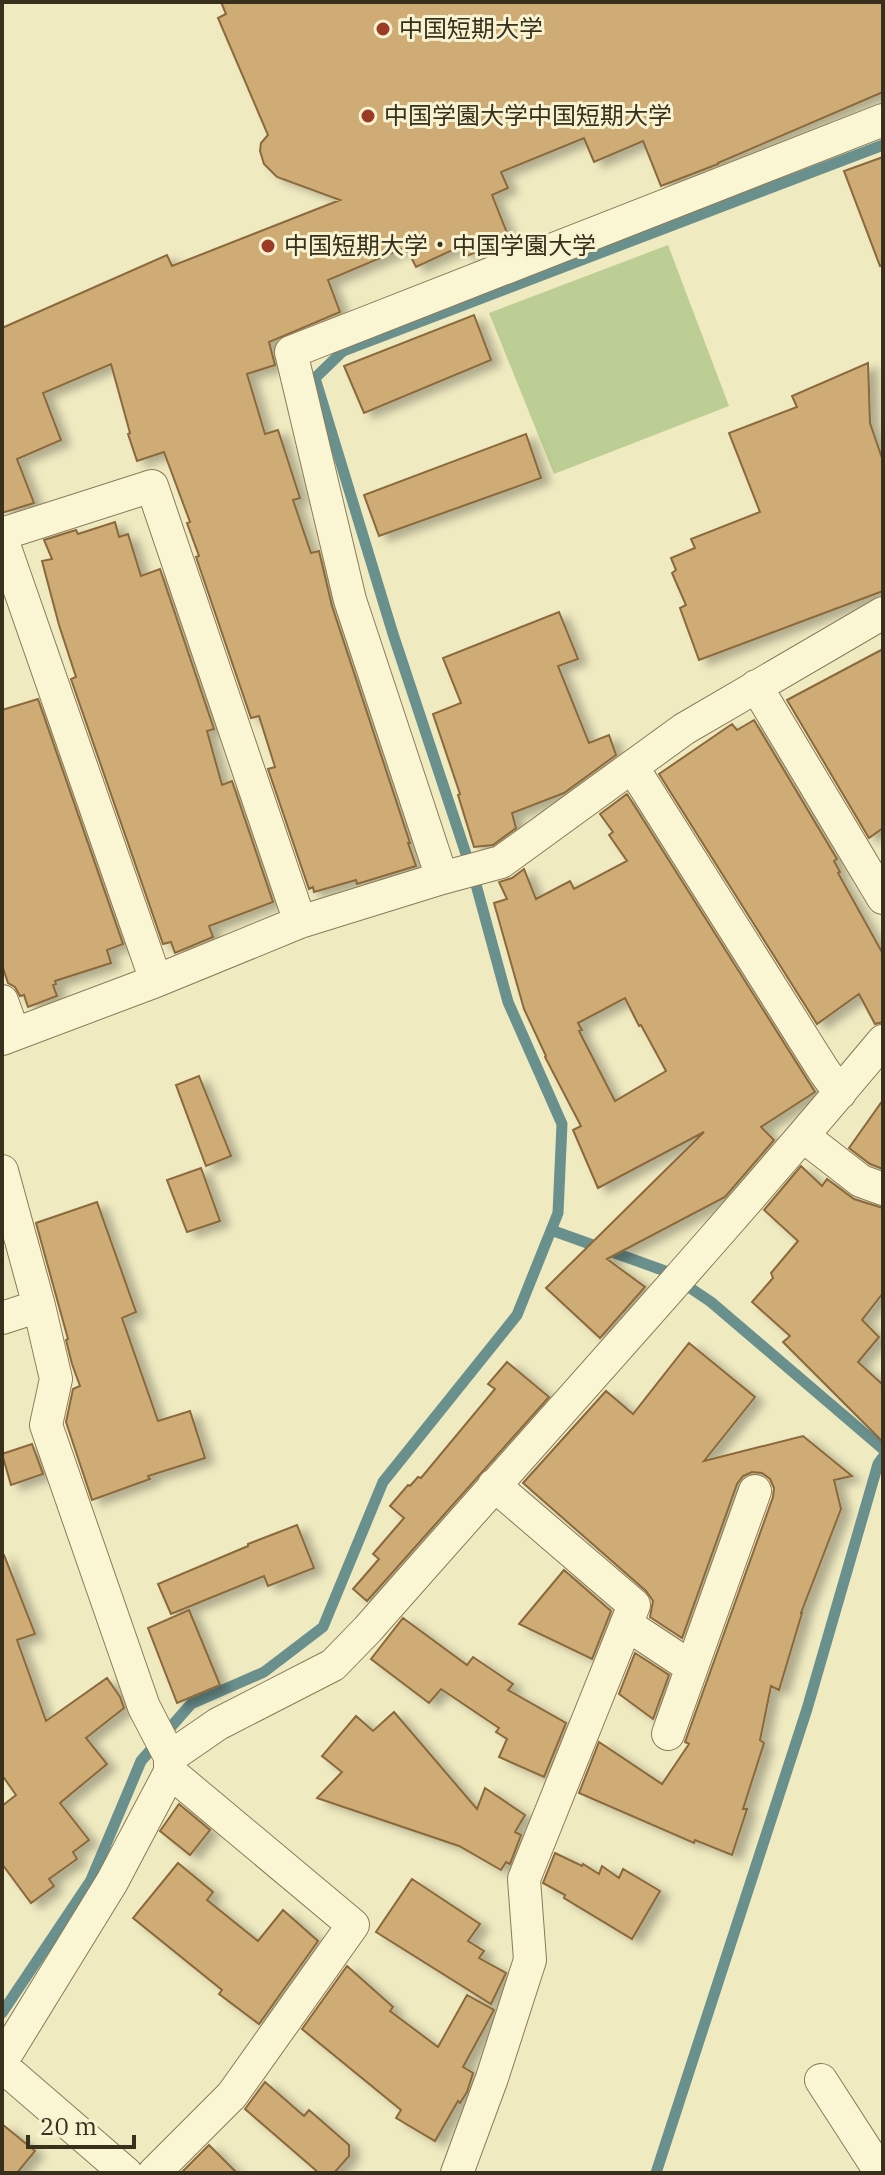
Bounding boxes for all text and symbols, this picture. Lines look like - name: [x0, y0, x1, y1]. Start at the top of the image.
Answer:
- place label: 中国短期大学: [399, 12, 543, 44]
- marker: 中国短期大学: [374, 20, 392, 38]
- place label: 中国学園大学中国短期大学: [384, 99, 672, 131]
- marker: 中国学園大学中国短期大学: [359, 107, 377, 125]
- place label: 中国短期大学・中国学園大学: [284, 229, 596, 261]
- marker: 中国短期大学・中国学園大学: [259, 237, 277, 255]
- scale bar: [28, 2099, 134, 2149]
- text: 20 m: [40, 2110, 97, 2142]

